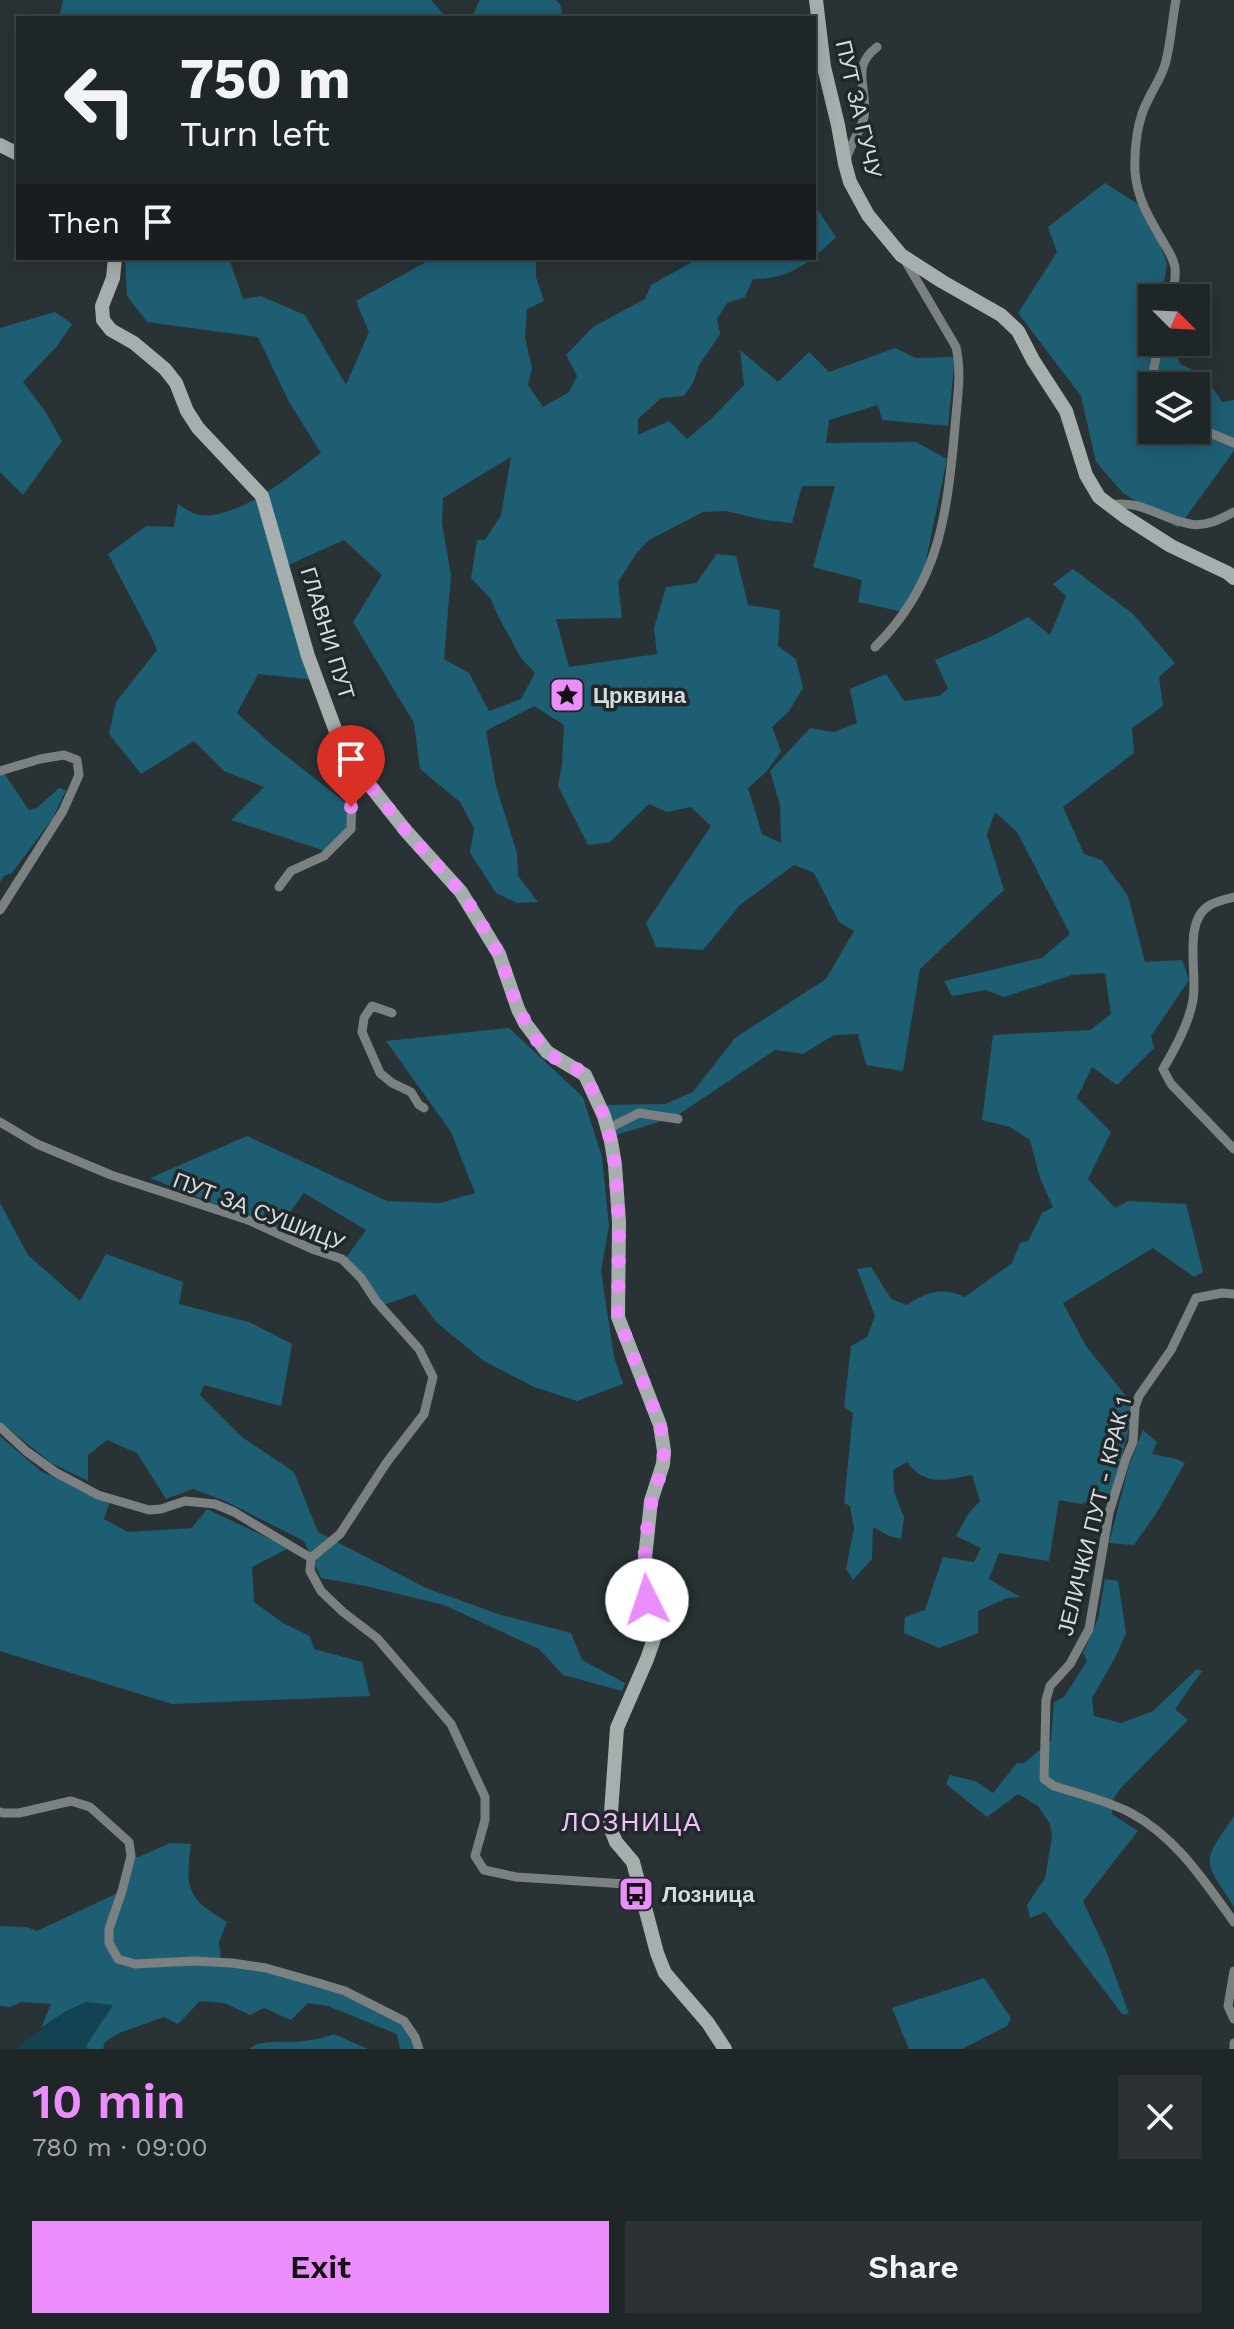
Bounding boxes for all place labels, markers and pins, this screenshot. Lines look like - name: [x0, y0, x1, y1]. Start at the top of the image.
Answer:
- place icon: Црквина: [548, 676, 586, 714]
- place label: Црквина: [593, 683, 687, 708]
- pin: [317, 725, 385, 807]
- bus stop icon: Лозница: [617, 1875, 655, 1913]
- place label: Лозница: [662, 1882, 755, 1907]

